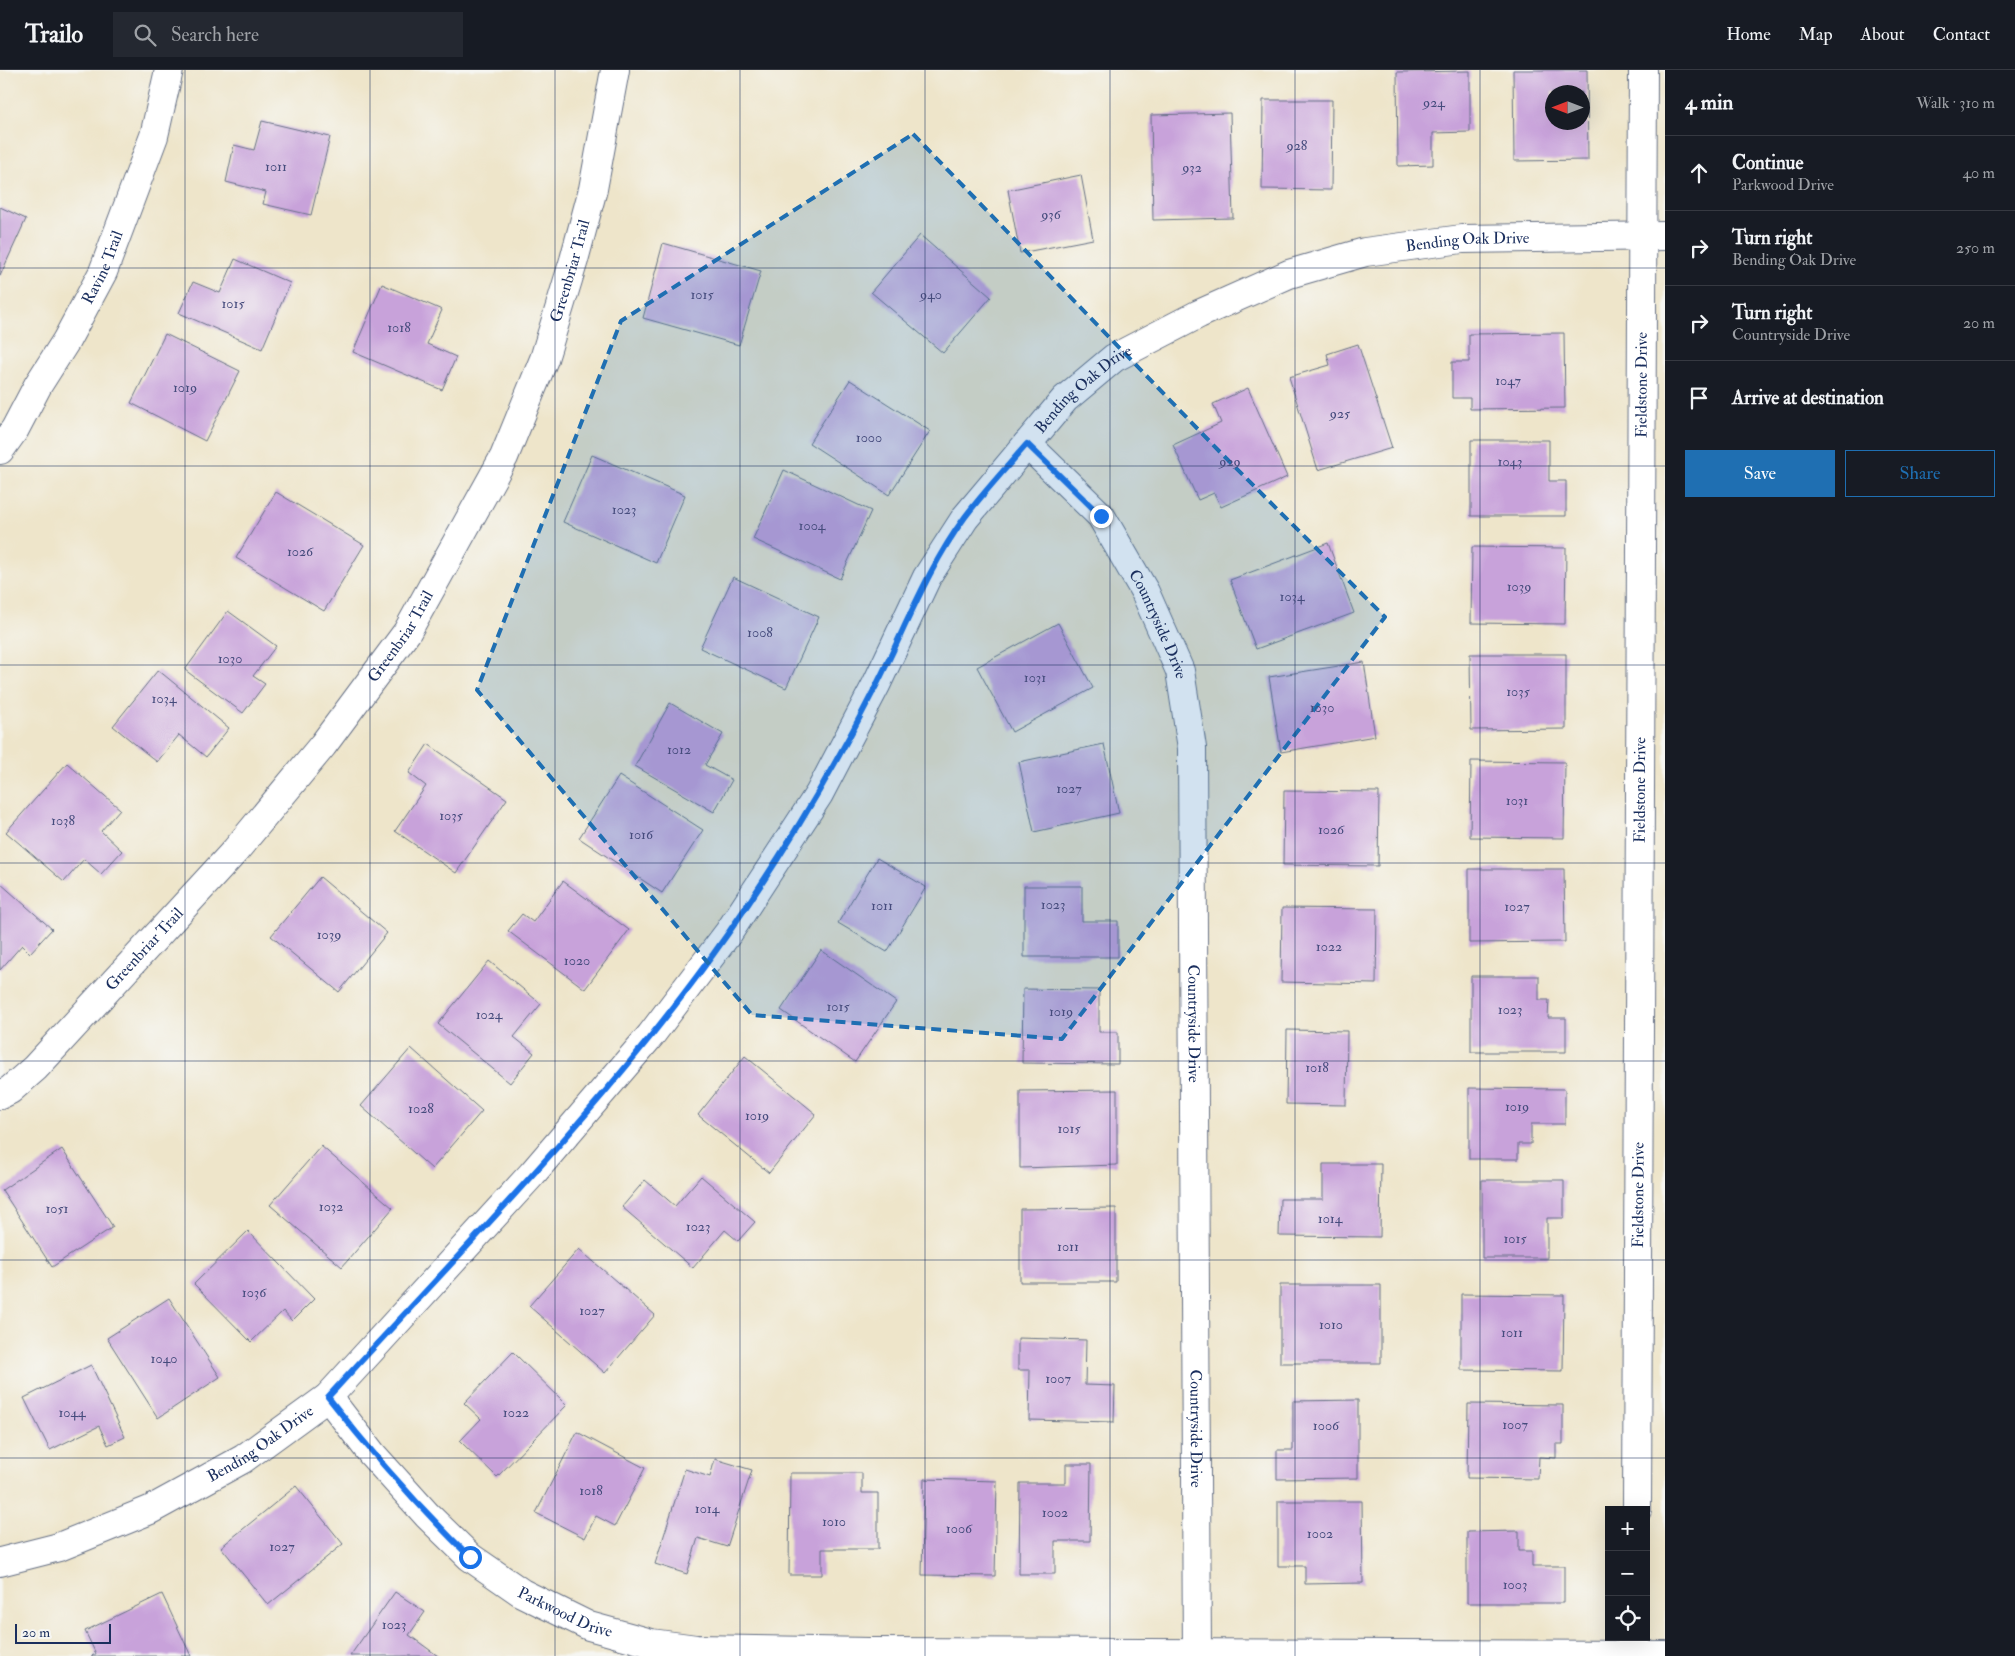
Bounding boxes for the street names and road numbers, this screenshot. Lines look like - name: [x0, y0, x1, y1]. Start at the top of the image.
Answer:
- street label: Greenbriar Trail: [546, 217, 594, 325]
- street label: Ravine Trail: [78, 228, 128, 308]
- street label: Bending Oak Drive: [1404, 228, 1530, 256]
- street label: Fieldstone Drive: [1631, 332, 1652, 438]
- street label: Bending Oak Drive: [1030, 340, 1135, 437]
- street label: Countryside Drive: [1124, 566, 1191, 680]
- street label: Greenbriar Trail: [363, 587, 438, 686]
- street label: Fieldstone Drive: [1630, 737, 1650, 843]
- street label: Greenbriar Trail: [101, 904, 188, 995]
- street label: Countryside Drive: [1183, 964, 1204, 1083]
- street label: Fieldstone Drive: [1628, 1142, 1649, 1248]
- street label: Countryside Drive: [1185, 1369, 1206, 1488]
- street label: Bending Oak Drive: [204, 1401, 318, 1487]
- street label: Parkwood Drive: [514, 1582, 615, 1642]

